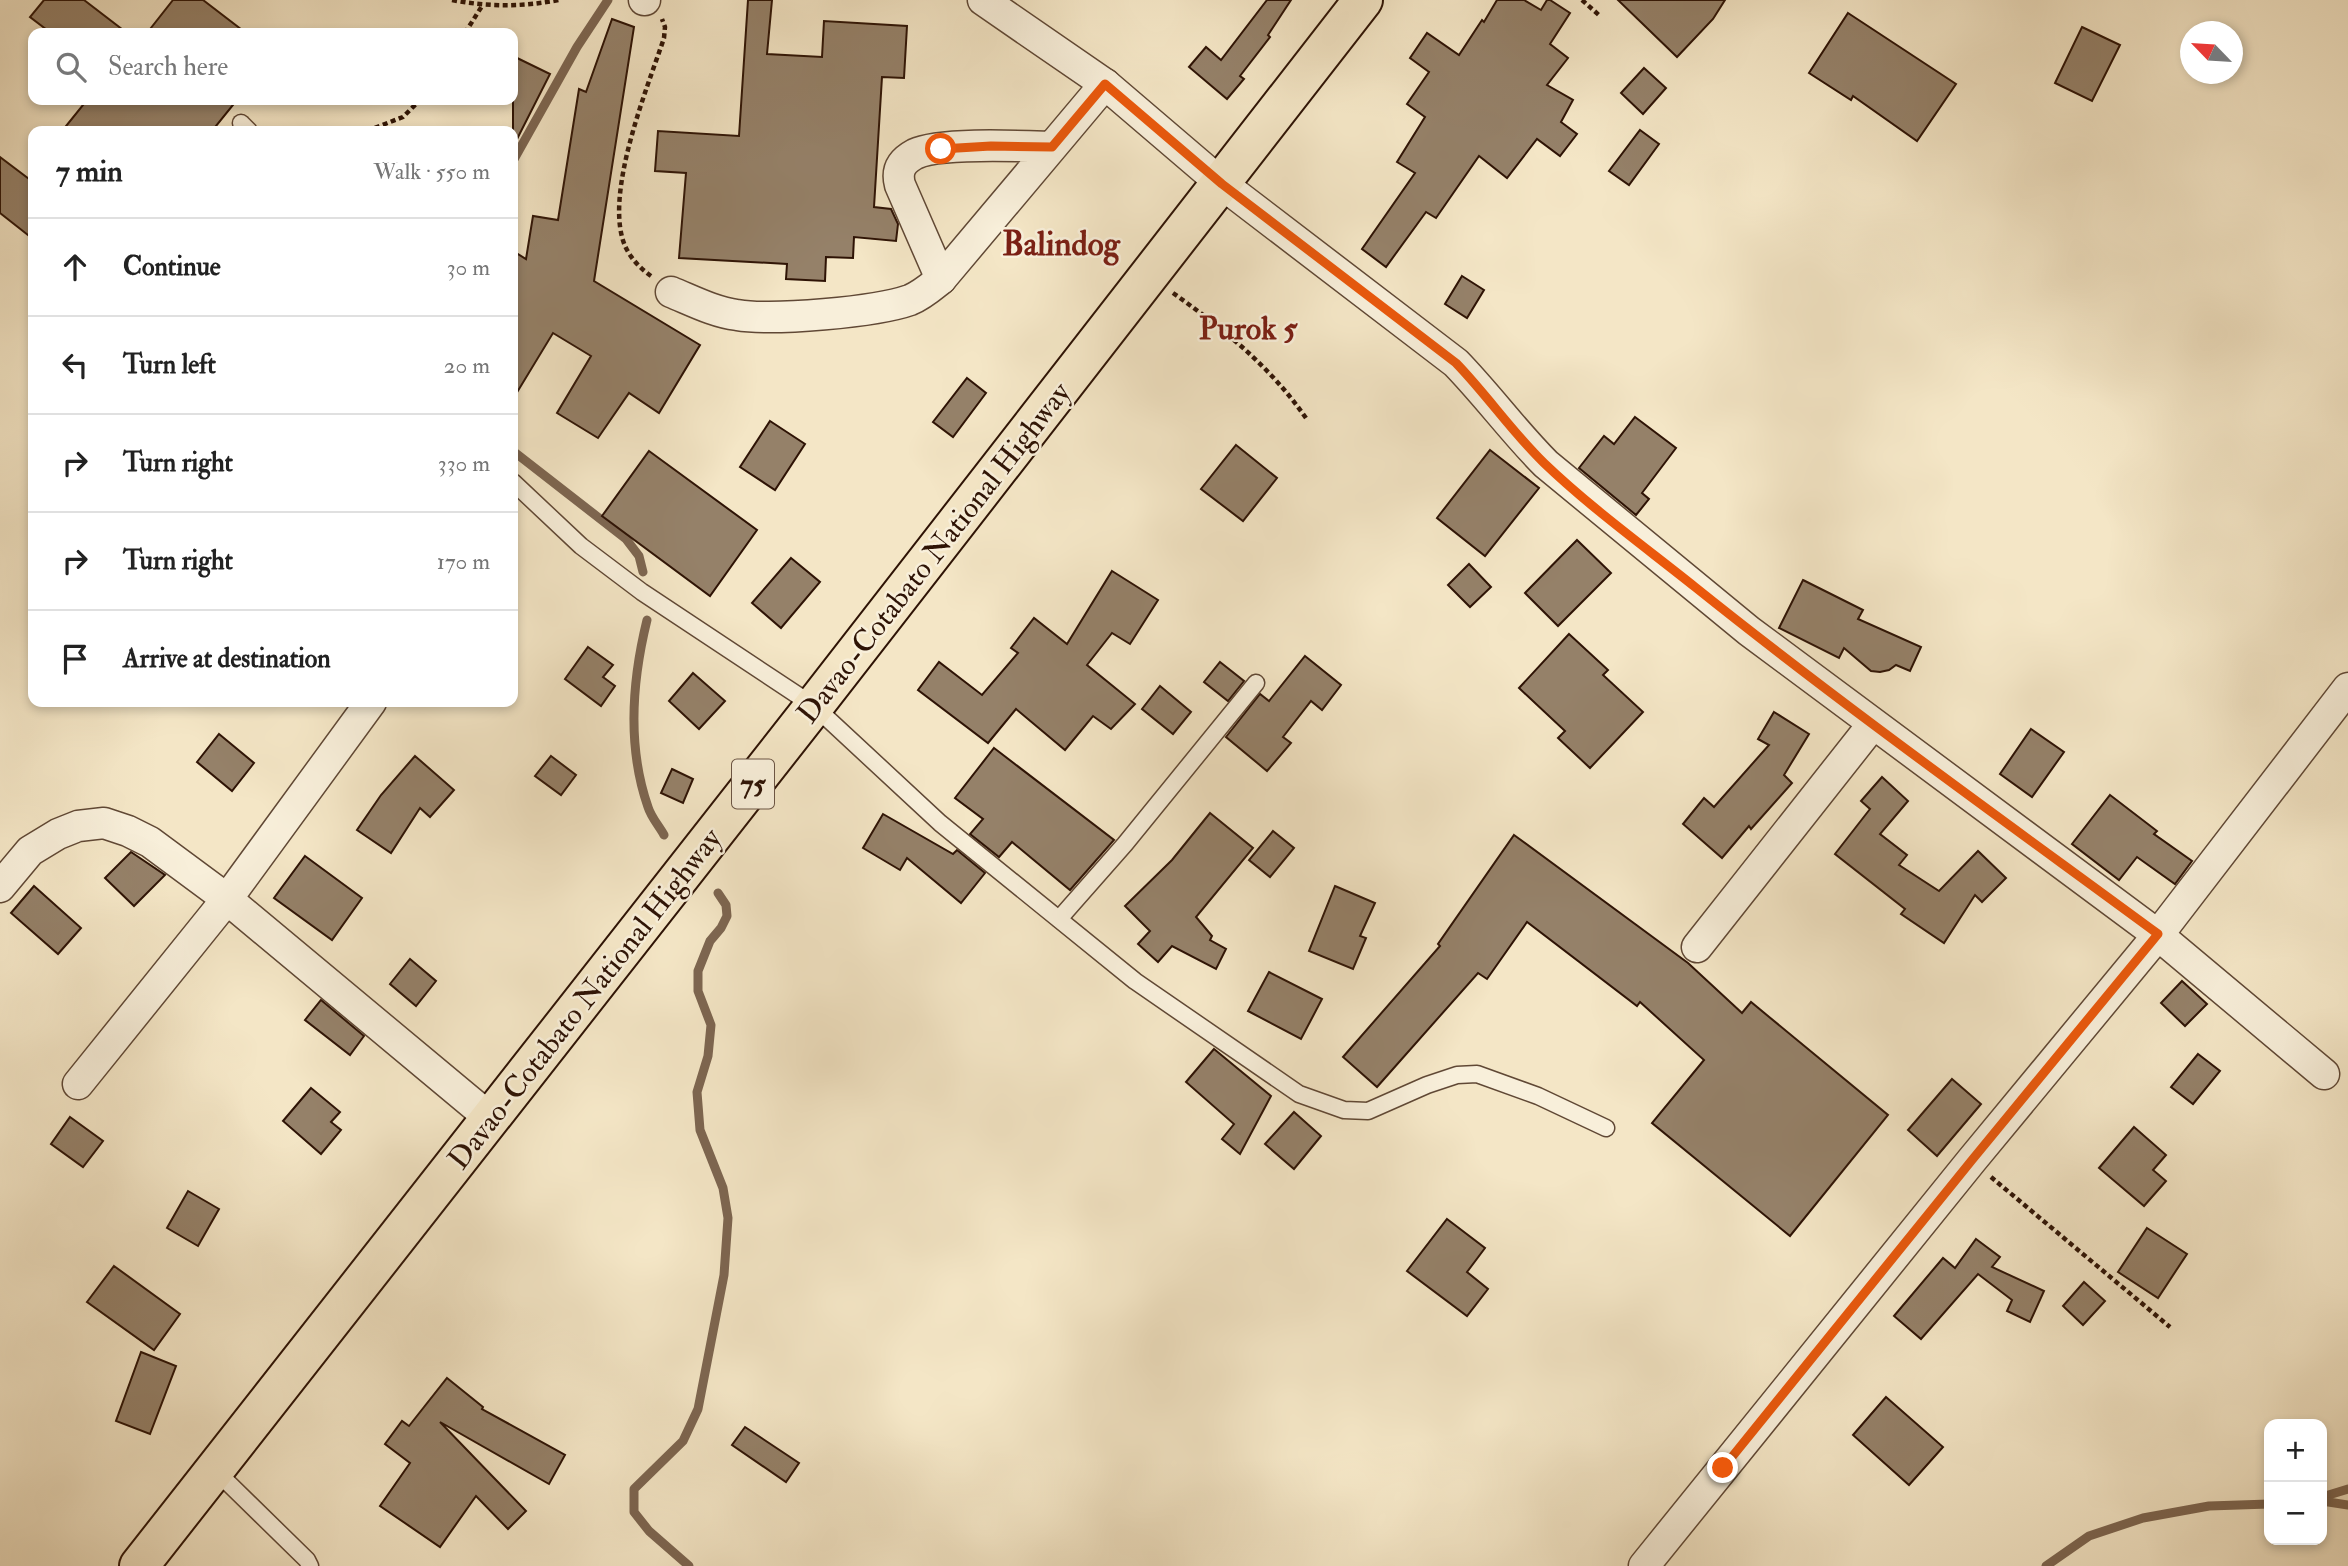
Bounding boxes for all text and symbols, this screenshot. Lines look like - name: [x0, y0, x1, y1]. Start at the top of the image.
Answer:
- north arrow: [2180, 21, 2243, 84]
- search box: [28, 28, 518, 105]
- icon: search: [52, 48, 90, 86]
- text: Search here: [108, 51, 228, 83]
- route start: [925, 133, 956, 164]
- text: 7 min: [56, 153, 123, 190]
- text: Walk · 550 m: [374, 157, 490, 186]
- district label: Balindog: [1002, 224, 1122, 266]
- icon: ahead: [56, 248, 94, 286]
- text: Continue: [123, 251, 221, 283]
- text: 30 m: [447, 253, 490, 282]
- district label: Purok 5: [1199, 309, 1298, 349]
- icon: left: [56, 346, 94, 384]
- text: Turn left: [123, 349, 216, 381]
- text: 20 m: [444, 351, 490, 380]
- street label: Davao-Cotabato National Highway: [789, 374, 1079, 731]
- icon: right: [56, 444, 94, 482]
- text: Turn right: [123, 447, 233, 479]
- text: 330 m: [438, 449, 490, 478]
- icon: right: [56, 542, 94, 580]
- text: Turn right: [123, 545, 233, 577]
- text: 170 m: [437, 547, 490, 576]
- icon: arrive: [56, 640, 94, 678]
- text: Arrive at destination: [123, 643, 331, 675]
- road number: 75: [732, 760, 774, 808]
- street label: Davao-Cotabato National Highway: [440, 820, 730, 1177]
- map controls: [2264, 1419, 2327, 1545]
- button: +: [2264, 1419, 2327, 1482]
- route end: [1707, 1452, 1738, 1483]
- button: −: [2264, 1482, 2327, 1545]

